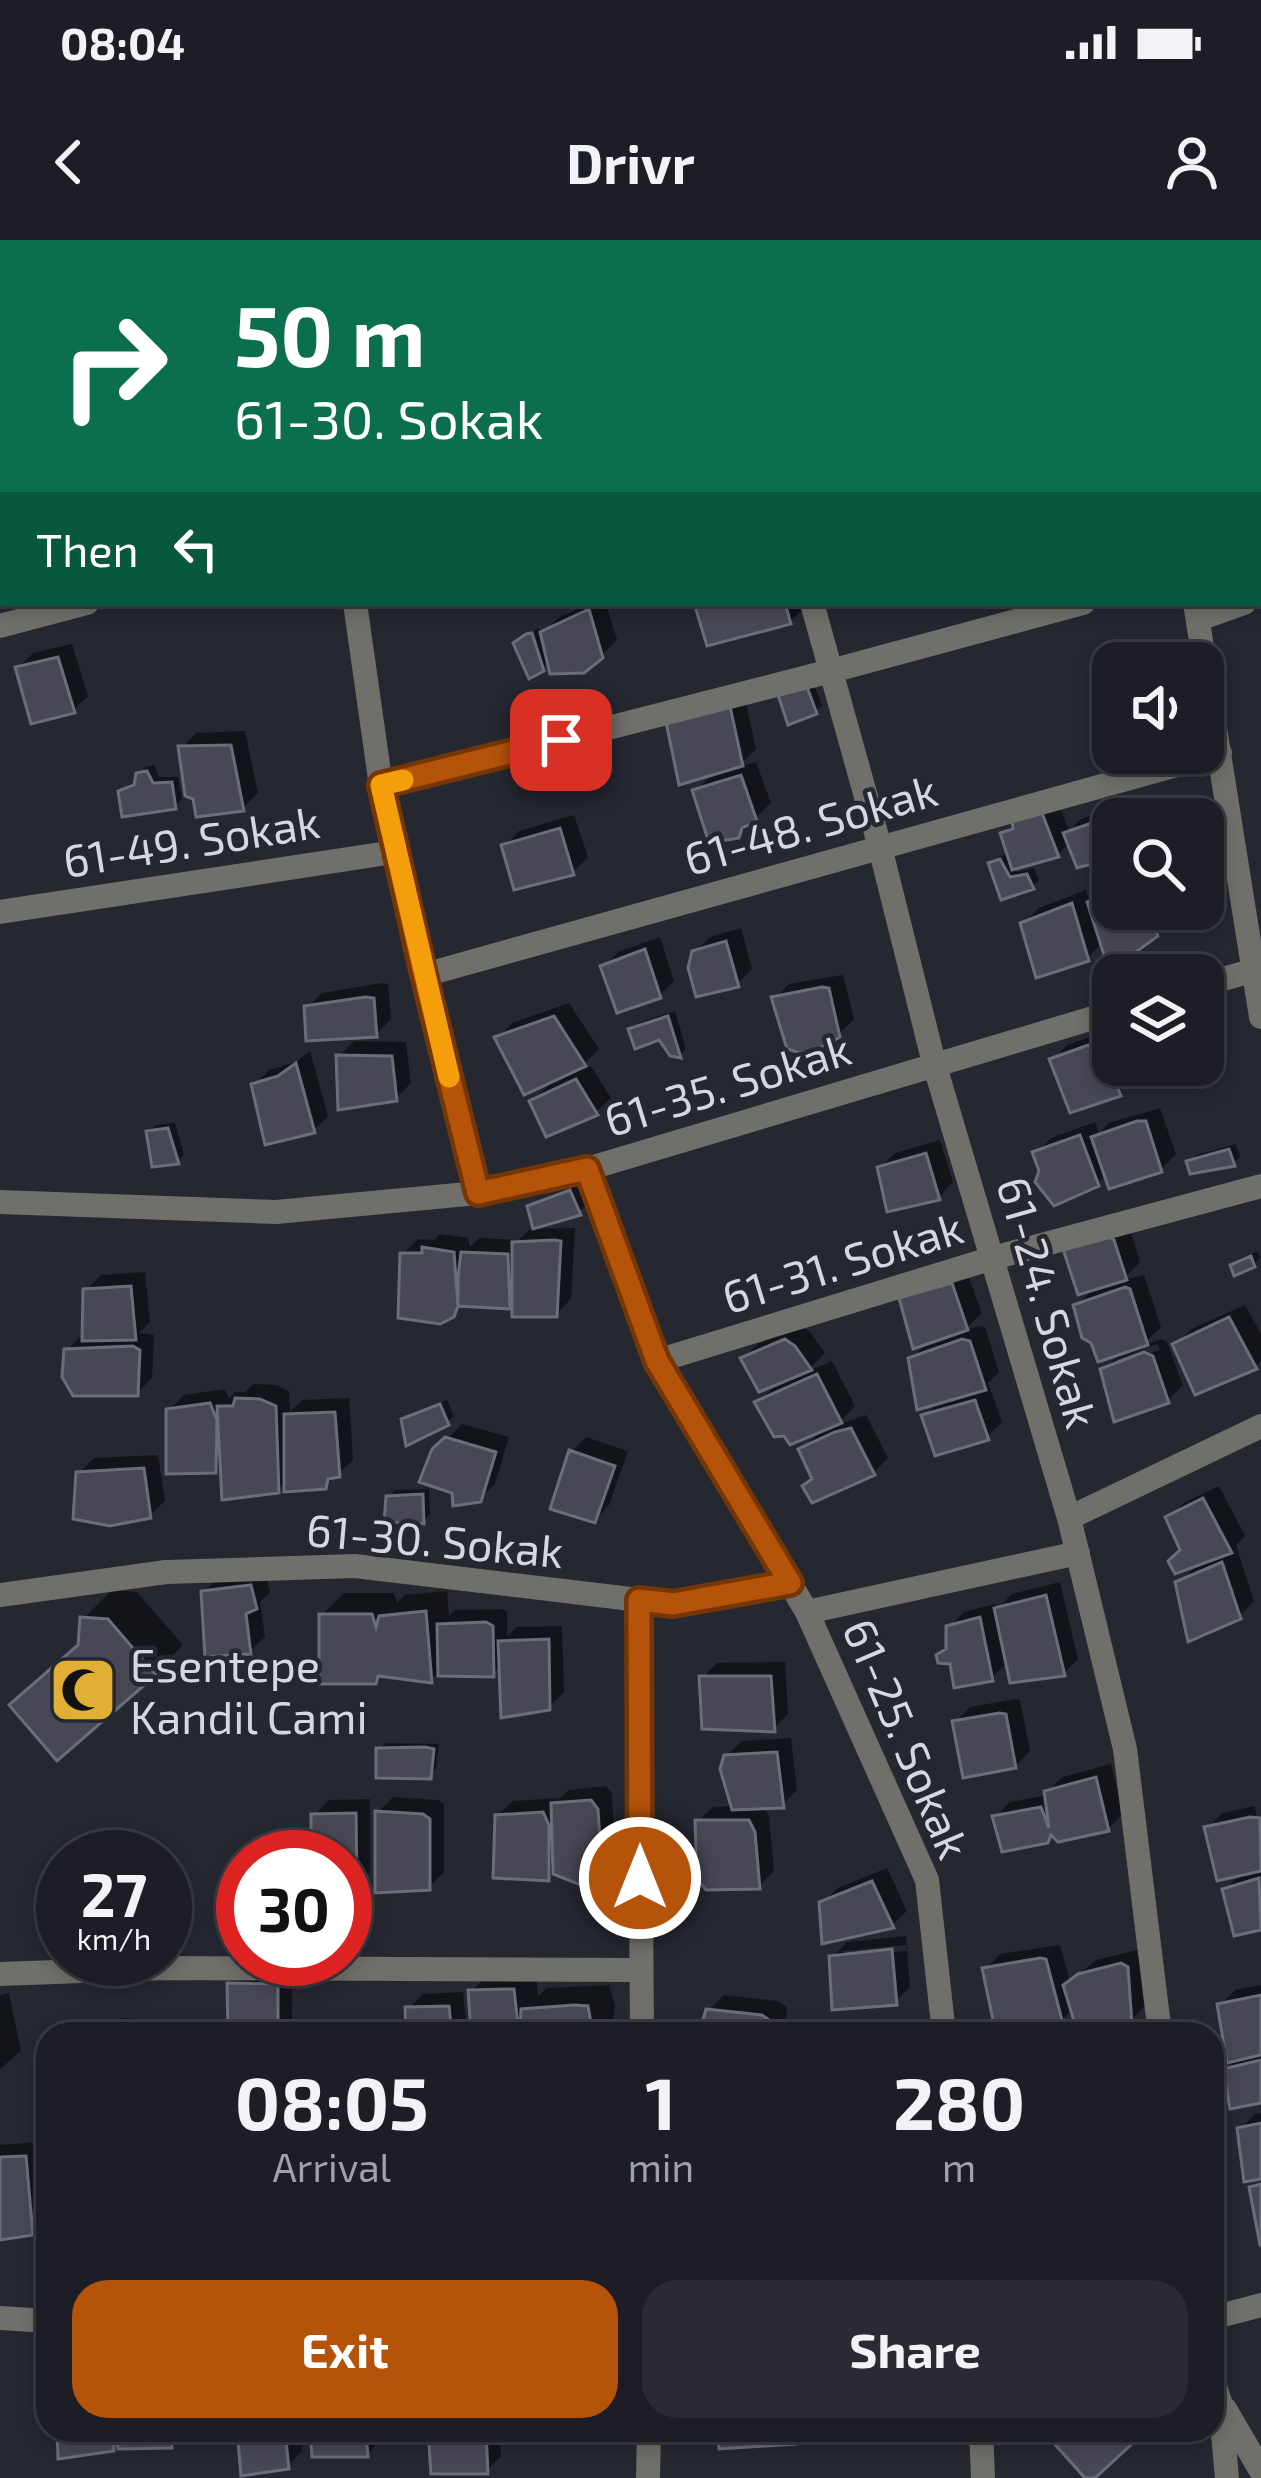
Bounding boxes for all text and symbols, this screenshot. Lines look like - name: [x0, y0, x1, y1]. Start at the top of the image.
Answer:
- text: 08:04: [60, 15, 185, 69]
- icon: back: [36, 129, 102, 195]
- icon: person: [1159, 129, 1225, 195]
- text: Drivr: [566, 130, 695, 195]
- text: 50 m: [234, 283, 426, 384]
- icon: right: [36, 288, 192, 444]
- text: 61-30. Sokak: [234, 385, 543, 450]
- icon: left: [163, 516, 229, 582]
- text: Then: [36, 522, 139, 576]
- map controls: [1092, 642, 1224, 1086]
- button: sound: [1092, 642, 1224, 774]
- pin: [510, 689, 612, 791]
- icon: arrive: [528, 707, 594, 773]
- street label: 61-48. Sokak: [677, 761, 943, 885]
- street label: 61-49. Sokak: [59, 793, 323, 887]
- button: search: [1092, 798, 1224, 930]
- button: layers: [1092, 954, 1224, 1086]
- street label: 61-35. Sokak: [597, 1020, 857, 1146]
- street label: 61-24. Sokak: [987, 1170, 1111, 1434]
- street label: 61-31. Sokak: [715, 1199, 969, 1323]
- street label: 61-30. Sokak: [304, 1501, 566, 1577]
- street label: 61-25. Sokak: [833, 1610, 983, 1866]
- place label: Esentepe Kandil Cami: [130, 1637, 368, 1743]
- mosque icon: Esentepe Kandil Cami: [48, 1655, 118, 1725]
- position arrow: [577, 1815, 703, 1941]
- speed limit sign: 30: [216, 1830, 372, 1986]
- text: 27: [81, 1857, 147, 1929]
- text: km/h: [77, 1920, 151, 1956]
- text: 08:05: [235, 2058, 429, 2144]
- text: 1: [645, 2058, 676, 2144]
- text: 280: [893, 2058, 1025, 2144]
- text: Arrival: [272, 2143, 391, 2190]
- text: min: [628, 2143, 694, 2190]
- text: m: [942, 2143, 976, 2190]
- button: Exit: [72, 2280, 618, 2418]
- button: Share: [642, 2280, 1188, 2418]

